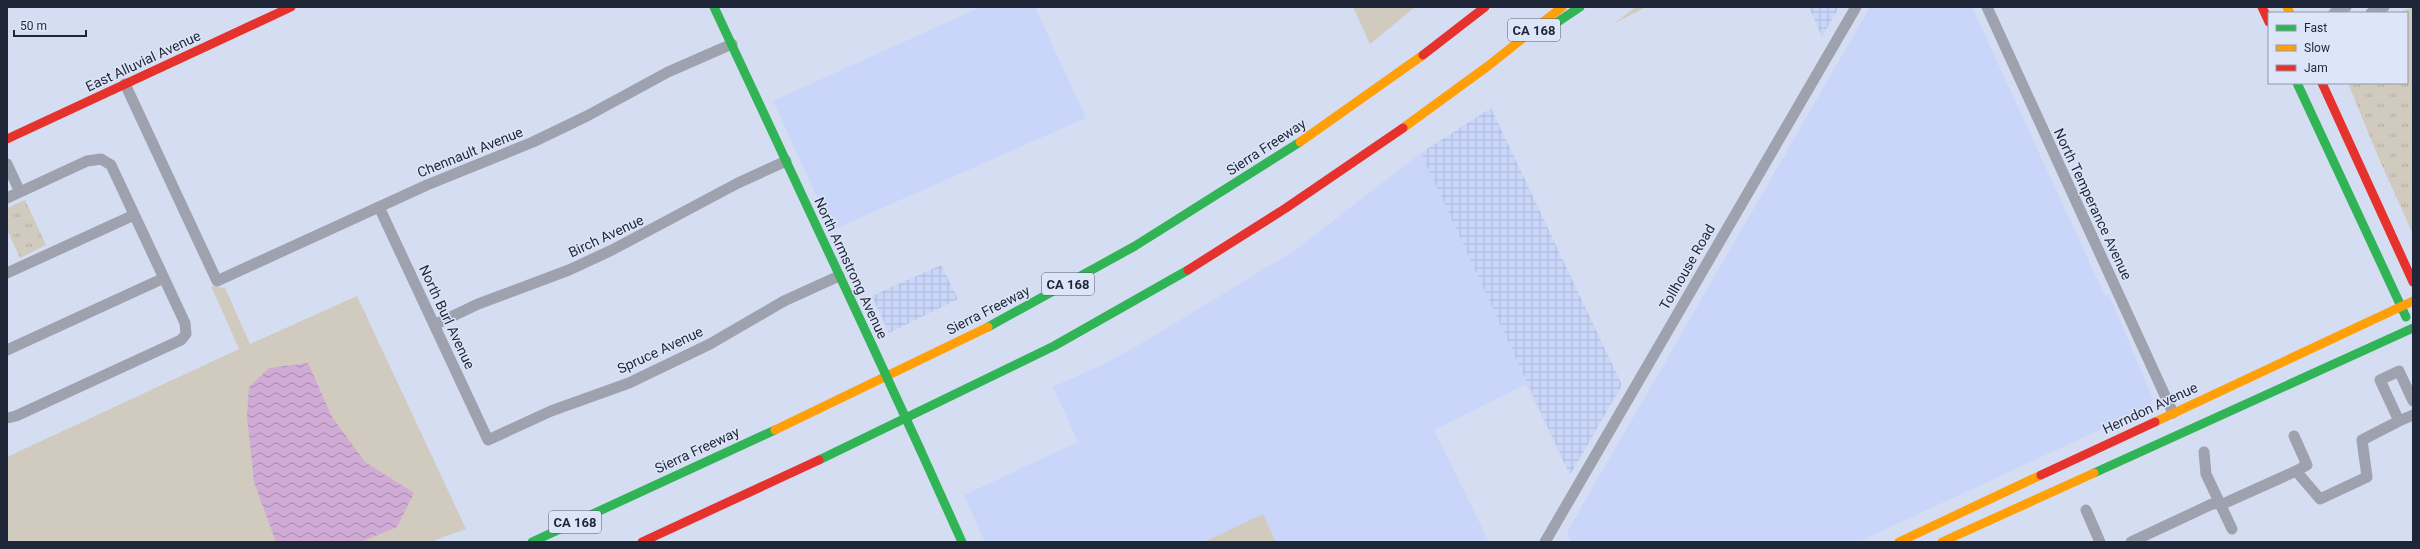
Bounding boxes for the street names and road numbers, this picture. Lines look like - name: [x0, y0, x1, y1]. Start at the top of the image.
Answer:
- road number: CA 168: [1508, 19, 1560, 41]
- street label: East Alluvial Avenue: [83, 27, 203, 95]
- street label: Sierra Freeway: [1223, 115, 1309, 179]
- street label: Chennault Avenue: [415, 124, 525, 180]
- street label: North Temperance Avenue: [2051, 126, 2135, 282]
- street label: North Armstrong Avenue: [811, 195, 891, 341]
- street label: Birch Avenue: [566, 212, 646, 260]
- street label: Tollhouse Road: [1656, 221, 1718, 313]
- street label: North Burl Avenue: [416, 263, 478, 371]
- road number: CA 168: [1042, 273, 1094, 295]
- street label: Sierra Freeway: [944, 282, 1033, 338]
- street label: Spruce Avenue: [615, 323, 705, 377]
- street label: Herndon Avenue: [2100, 379, 2200, 437]
- street label: Sierra Freeway: [652, 423, 742, 477]
- road number: CA 168: [549, 511, 601, 533]

